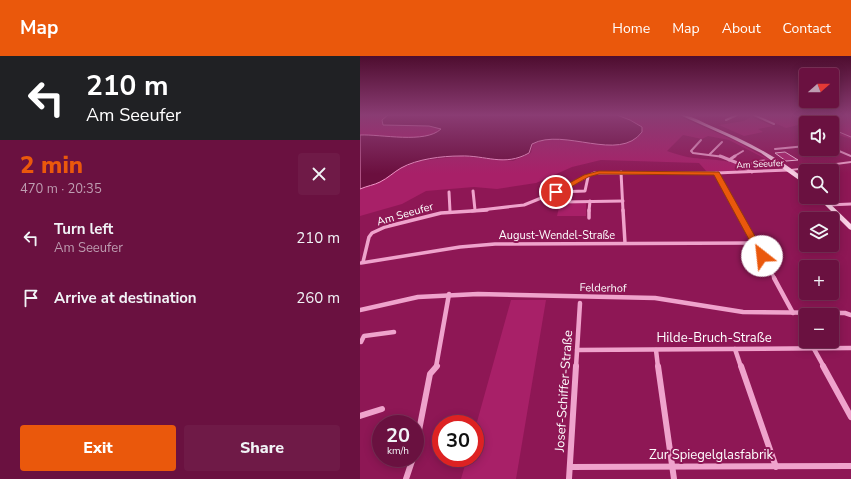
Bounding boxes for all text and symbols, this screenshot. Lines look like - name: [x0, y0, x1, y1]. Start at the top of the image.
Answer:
- text: Map: [20, 15, 58, 41]
- text: Home: [612, 19, 650, 38]
- text: Map: [672, 19, 700, 38]
- text: About: [722, 19, 761, 38]
- text: Contact: [783, 19, 831, 38]
- text: 210 m: [86, 67, 169, 105]
- north arrow: [799, 68, 839, 108]
- map controls: [799, 68, 839, 348]
- icon: left: [20, 72, 72, 124]
- text: Am Seeufer: [86, 103, 181, 127]
- button: sound: [799, 116, 839, 156]
- text: 2 min: [20, 149, 83, 181]
- button: close: [298, 153, 340, 195]
- street label: Am Seeufer: [736, 157, 785, 171]
- button: search: [799, 164, 839, 204]
- pin: [539, 175, 573, 209]
- text: 470 m · 20:35: [20, 180, 102, 198]
- icon: arrive: [545, 181, 567, 203]
- street label: Am Seeufer: [375, 199, 435, 229]
- button: layers: [799, 212, 839, 252]
- text: Turn left: [54, 219, 113, 239]
- icon: left: [20, 227, 42, 249]
- text: 210 m: [296, 228, 340, 248]
- street label: August-Wendel-Straße: [499, 228, 615, 243]
- position arrow: [741, 235, 783, 277]
- text: Am Seeufer: [54, 239, 123, 257]
- button: +: [799, 260, 839, 300]
- street label: Felderhof: [579, 280, 627, 296]
- icon: arrive: [20, 287, 42, 309]
- text: Arrive at destination: [54, 288, 197, 308]
- text: 260 m: [296, 288, 340, 308]
- button: −: [799, 308, 839, 348]
- street label: Josef-Schiffer-Straße: [551, 329, 577, 454]
- street label: Hilde-Bruch-Straße: [656, 329, 772, 347]
- speed limit sign: 30: [432, 415, 484, 467]
- text: 20: [386, 422, 410, 449]
- button: Exit: [20, 425, 176, 471]
- button: Share: [184, 425, 340, 471]
- text: km/h: [387, 444, 409, 458]
- street label: Zur Spiegelglasfabrik: [649, 446, 774, 464]

